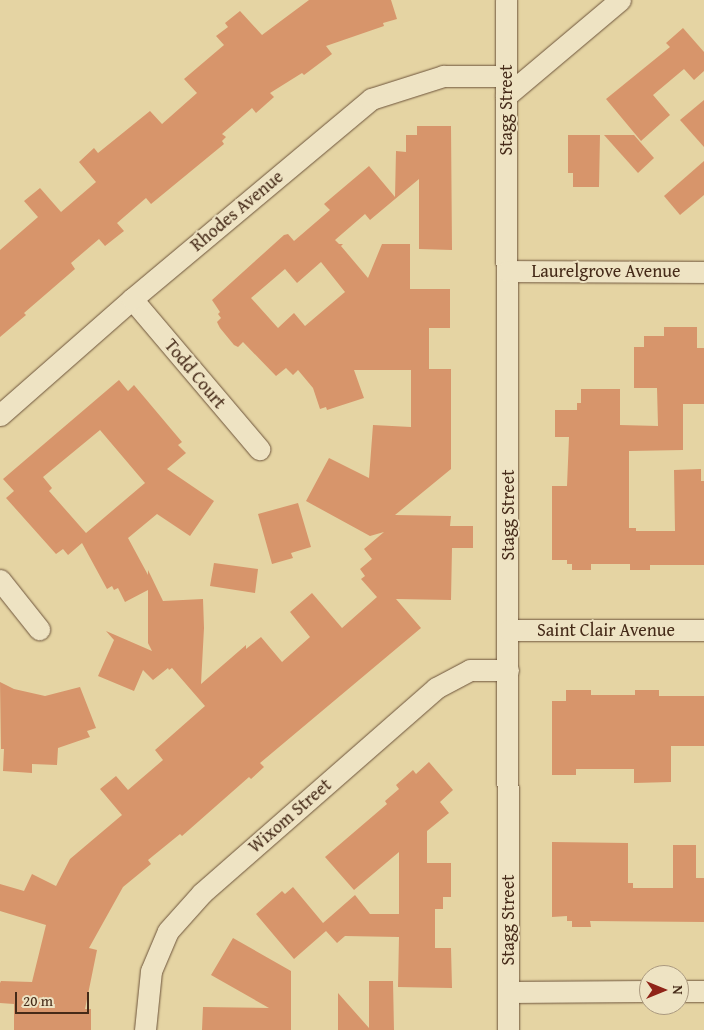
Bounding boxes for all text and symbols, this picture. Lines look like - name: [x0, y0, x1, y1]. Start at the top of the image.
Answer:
- street label: Stagg Street: [495, 64, 517, 156]
- street label: Rhodes Avenue: [186, 166, 288, 256]
- street label: Laurelgrove Avenue: [532, 260, 680, 282]
- street label: Todd Court: [160, 335, 230, 413]
- street label: Stagg Street: [497, 469, 519, 561]
- street label: Saint Clair Avenue: [537, 619, 675, 641]
- street label: Wixom Street: [244, 774, 336, 858]
- street label: Stagg Street: [497, 874, 519, 966]
- north arrow: [639, 965, 689, 1015]
- scale bar: [18, 982, 91, 1014]
- text: N: [668, 985, 688, 995]
- text: 20 m: [23, 990, 53, 1011]

